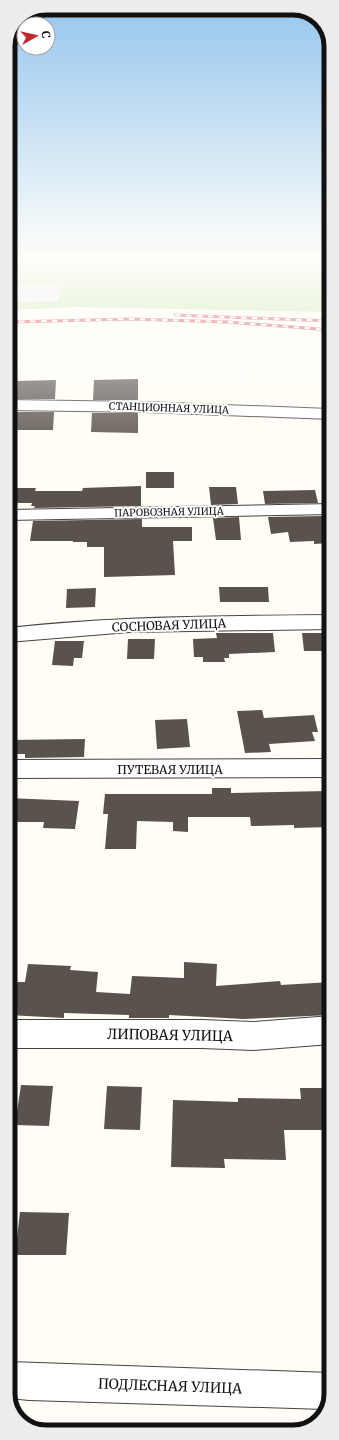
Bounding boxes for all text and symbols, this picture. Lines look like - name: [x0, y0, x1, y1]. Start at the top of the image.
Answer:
- north arrow: [16, 16, 56, 56]
- text: С: [38, 30, 53, 39]
- street label: СТАНЦИОННАЯ УЛИЦА: [109, 399, 230, 417]
- street label: ПАРОВОЗНАЯ УЛИЦА: [114, 505, 225, 519]
- street label: СОСНОВАЯ УЛИЦА: [112, 615, 227, 634]
- street label: ПУТЕВАЯ УЛИЦА: [117, 762, 223, 777]
- street label: ЛИПОВАЯ УЛИЦА: [107, 1025, 233, 1045]
- street label: ПОДЛЕСНАЯ УЛИЦА: [98, 1374, 242, 1398]

